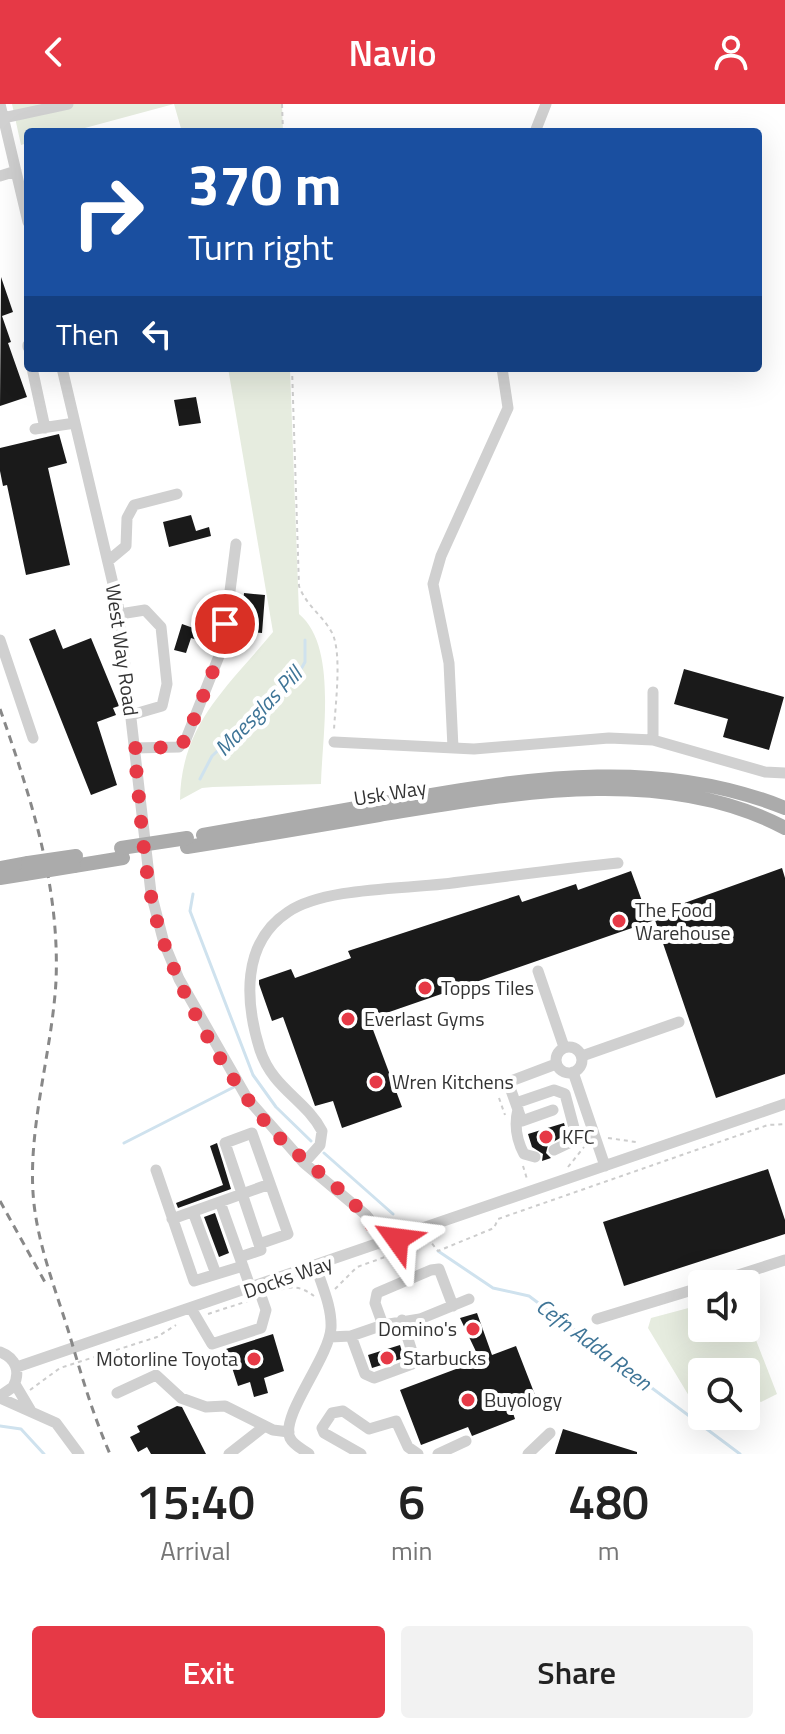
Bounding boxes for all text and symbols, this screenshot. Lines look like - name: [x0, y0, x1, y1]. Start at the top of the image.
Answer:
- text: Navio: [348, 25, 437, 80]
- icon: back: [32, 30, 76, 74]
- icon: person: [709, 30, 753, 74]
- text: 370 m: [188, 142, 341, 227]
- icon: right: [56, 160, 160, 264]
- text: Turn right: [188, 219, 333, 274]
- text: Then: [56, 311, 119, 357]
- icon: left: [135, 312, 179, 356]
- street label: West Way Road: [98, 582, 147, 718]
- pin: [191, 590, 259, 658]
- icon: arrive: [203, 602, 247, 646]
- water label: Maesglas Pill: [206, 657, 311, 764]
- street label: Usk Way: [351, 771, 429, 814]
- place label: The Food Warehouse: [635, 894, 731, 948]
- marker: The Food Warehouse: [610, 912, 628, 930]
- place label: Topps Tiles: [441, 972, 534, 1003]
- marker: Topps Tiles: [416, 979, 434, 997]
- place label: Everlast Gyms: [364, 1003, 485, 1034]
- marker: Everlast Gyms: [339, 1010, 357, 1028]
- place label: Wren Kitchens: [392, 1066, 514, 1097]
- marker: Wren Kitchens: [367, 1073, 385, 1091]
- place label: KFC: [562, 1121, 595, 1152]
- marker: KFC: [537, 1128, 555, 1146]
- position arrow: [355, 1197, 439, 1281]
- street label: Docks Way: [239, 1247, 337, 1306]
- map controls: [688, 1270, 760, 1430]
- button: sound: [688, 1270, 760, 1342]
- water label: Cefn Adda Reen: [529, 1289, 660, 1399]
- place label: Domino's: [378, 1313, 457, 1344]
- marker: Domino's: [464, 1320, 482, 1338]
- place label: Starbucks: [403, 1342, 486, 1373]
- place label: Motorline Toyota: [96, 1343, 238, 1374]
- marker: Starbucks: [378, 1349, 396, 1367]
- marker: Motorline Toyota: [245, 1350, 263, 1368]
- button: search: [688, 1358, 760, 1430]
- place label: Buyology: [484, 1384, 562, 1415]
- marker: Buyology: [459, 1391, 477, 1409]
- text: 15:40: [136, 1465, 255, 1538]
- text: 6: [398, 1465, 425, 1538]
- text: 480: [568, 1465, 649, 1538]
- text: Arrival: [160, 1531, 231, 1570]
- text: min: [391, 1531, 432, 1570]
- text: m: [598, 1531, 620, 1570]
- button: Exit: [32, 1626, 385, 1718]
- button: Share: [401, 1626, 753, 1718]

